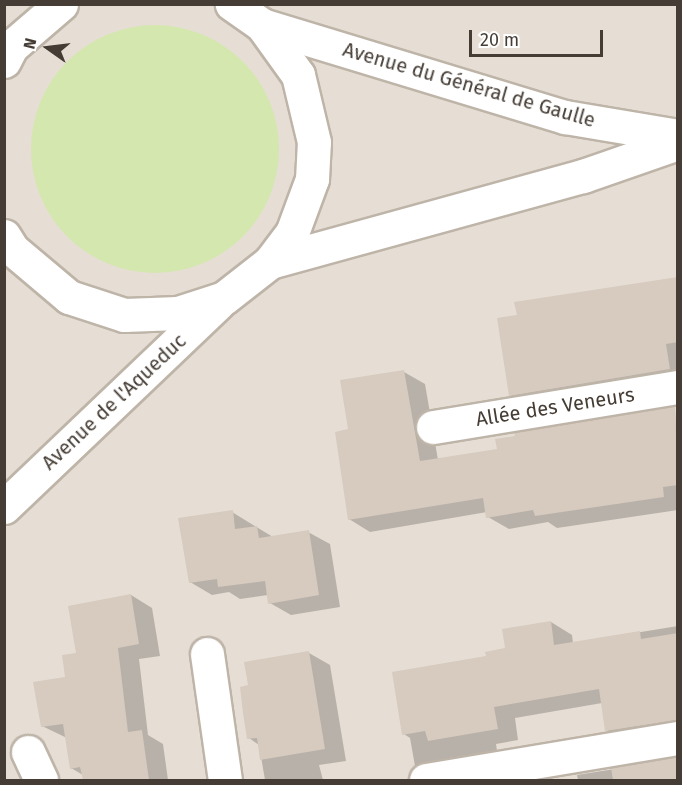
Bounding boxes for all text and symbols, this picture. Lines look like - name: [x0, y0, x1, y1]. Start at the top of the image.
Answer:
- north arrow: [18, 18, 78, 78]
- scale bar: [472, 18, 606, 56]
- text: 20 m: [480, 29, 519, 51]
- text: N: [20, 36, 41, 51]
- street label: Avenue du Général de Gaulle: [340, 37, 598, 133]
- street label: Avenue de l'Aqueduc: [37, 329, 191, 475]
- street label: Allée des Veneurs: [474, 383, 636, 431]

